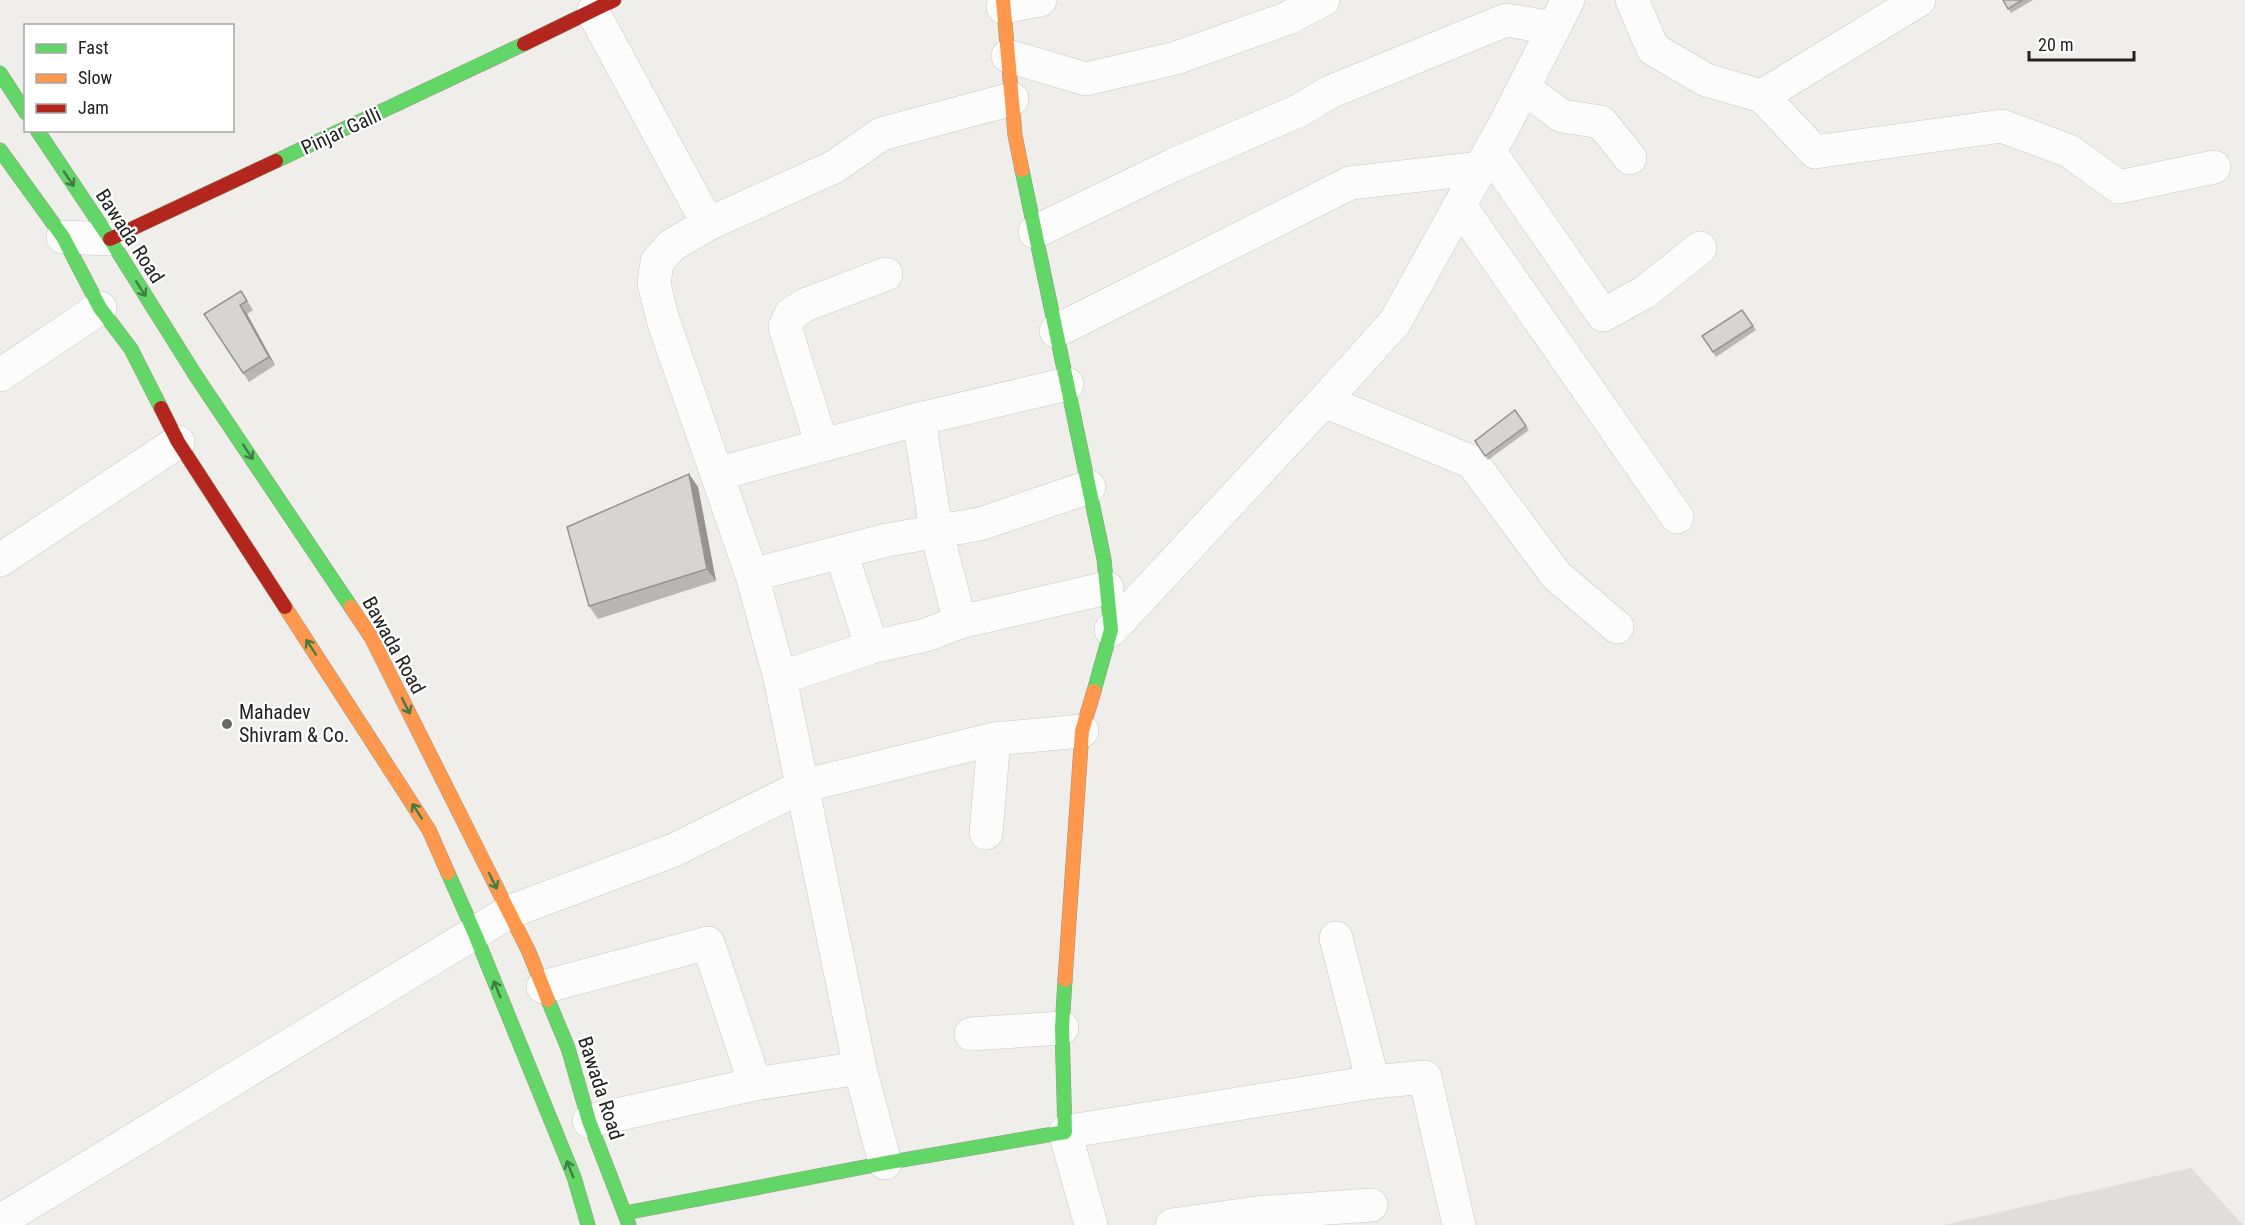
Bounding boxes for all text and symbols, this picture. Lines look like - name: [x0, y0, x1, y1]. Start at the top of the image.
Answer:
- legend: [24, 24, 234, 132]
- scale bar: [2029, 24, 2134, 62]
- text: 20 m: [2038, 34, 2073, 55]
- text: Fast: [78, 37, 109, 58]
- text: Slow: [78, 67, 113, 88]
- text: Jam: [78, 97, 109, 118]
- street label: Pinjar Galli: [297, 102, 385, 160]
- one-way arrow: [63, 170, 75, 187]
- street label: Bawada Road: [91, 184, 169, 288]
- one-way arrow: [135, 280, 147, 297]
- one-way arrow: [242, 443, 254, 459]
- street label: Bawada Road: [357, 592, 431, 698]
- one-way arrow: [305, 639, 317, 656]
- one-way arrow: [401, 697, 412, 715]
- place label: Mahadev Shivram & Co.: [239, 700, 349, 747]
- marker: Mahadev Shivram & Co.: [220, 717, 234, 731]
- one-way arrow: [411, 803, 423, 820]
- one-way arrow: [488, 871, 500, 889]
- one-way arrow: [491, 980, 502, 998]
- street label: Bawada Road: [573, 1033, 629, 1143]
- one-way arrow: [564, 1160, 575, 1179]

